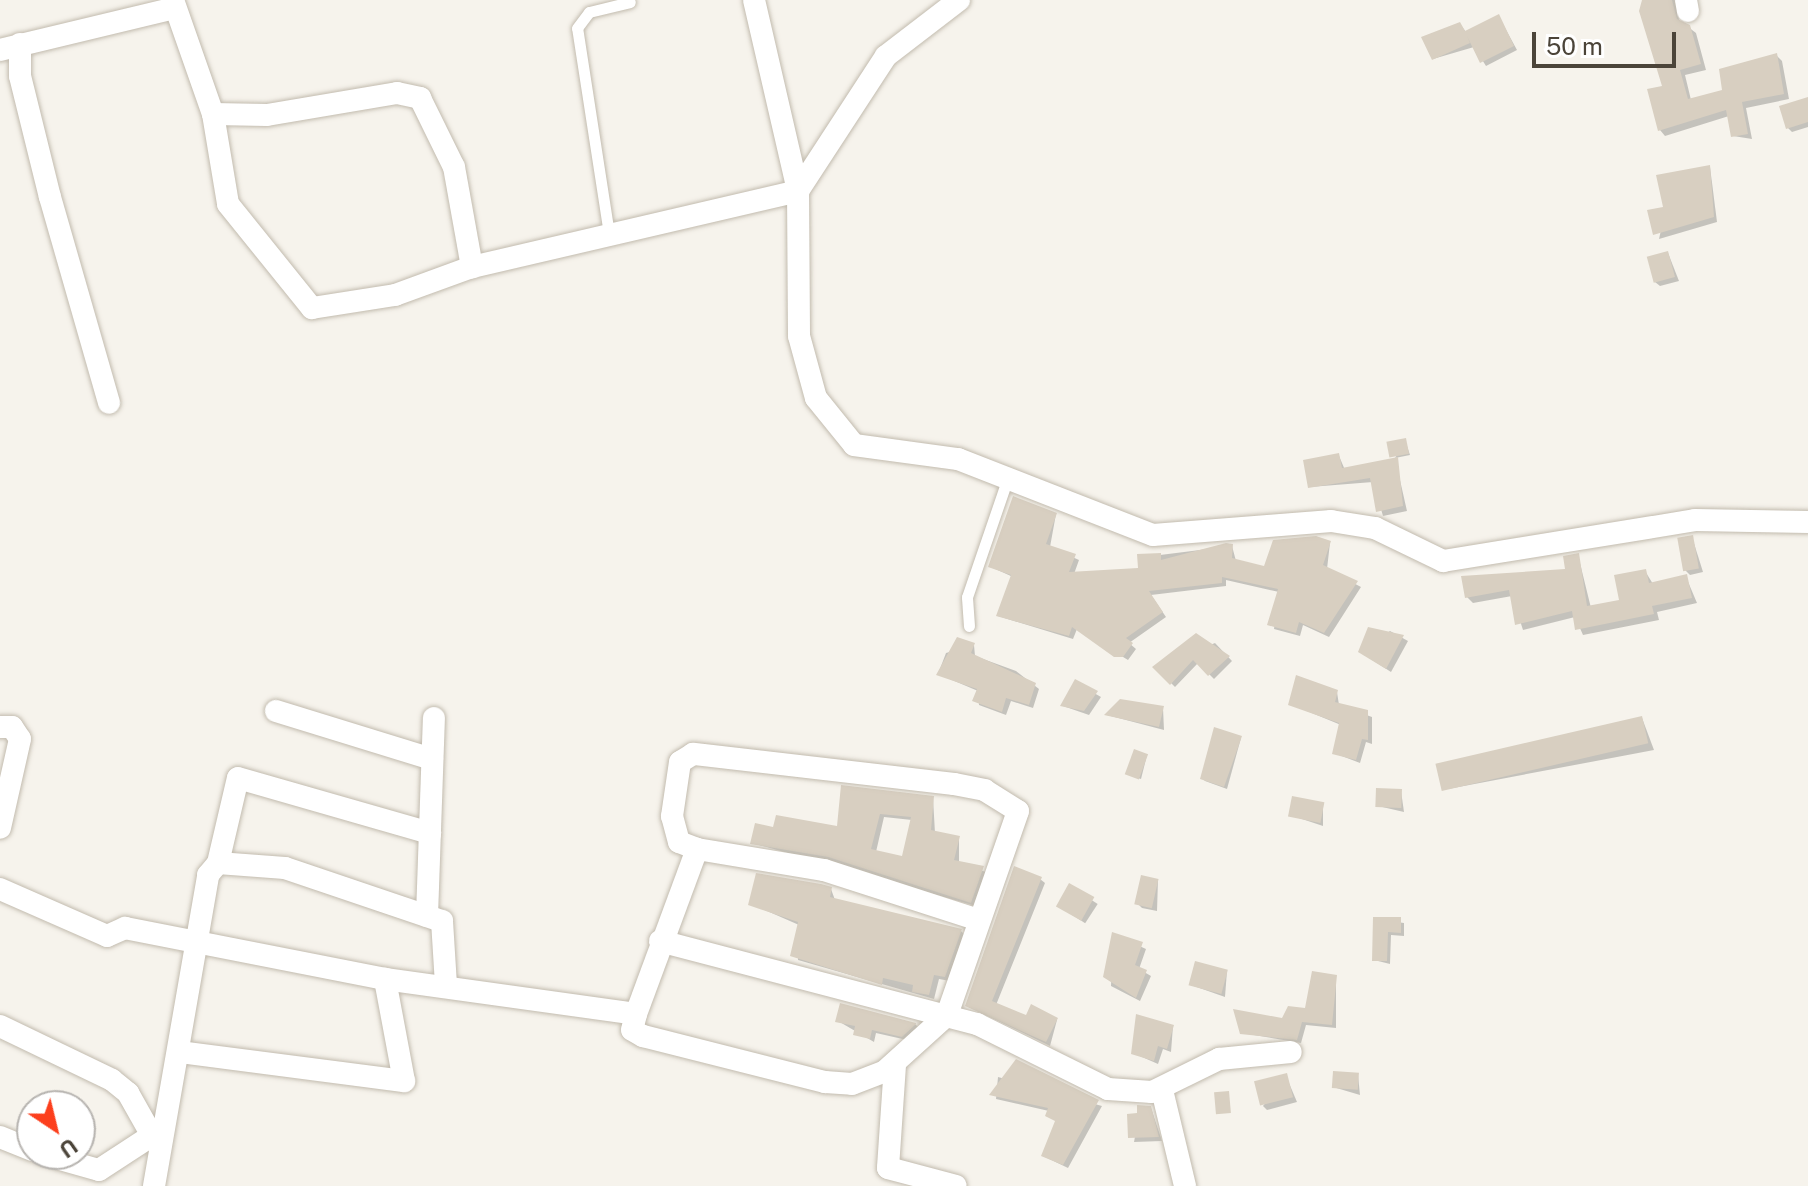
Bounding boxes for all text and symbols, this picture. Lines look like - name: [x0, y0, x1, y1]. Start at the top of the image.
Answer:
- scale bar: [1536, 16, 1680, 66]
- text: 50 m: [1546, 32, 1603, 60]
- north arrow: [16, 1090, 96, 1170]
- text: U: [55, 1133, 83, 1163]

